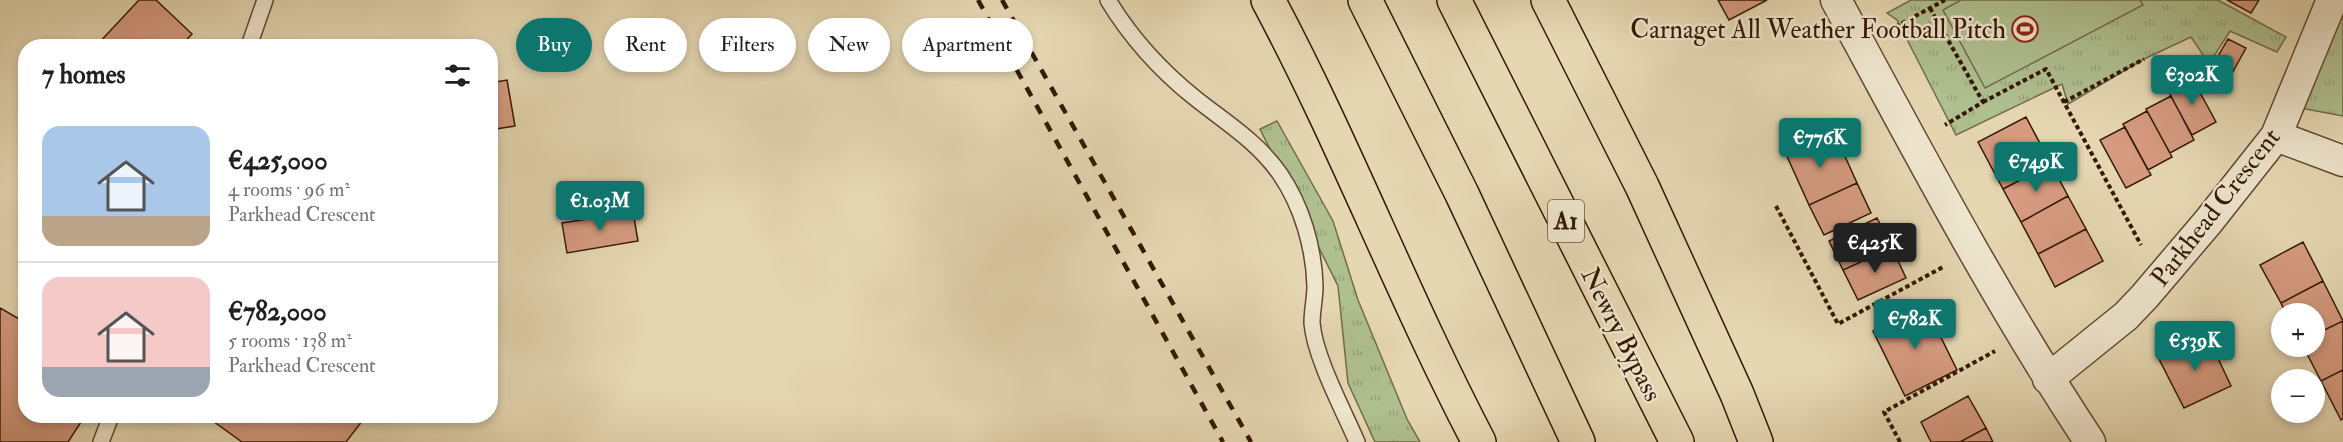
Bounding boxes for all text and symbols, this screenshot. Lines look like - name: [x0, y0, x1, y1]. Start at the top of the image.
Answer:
- place label: Carnaget All Weather Football Pitch: [1630, 14, 2006, 46]
- sports icon: Carnaget All Weather Football Pitch: [2010, 14, 2040, 44]
- chip: Buy: [516, 18, 592, 72]
- chip: Rent: [604, 18, 687, 72]
- chip: Filters: [699, 18, 796, 72]
- chip: New: [808, 18, 890, 72]
- chip: Apartment: [902, 18, 1033, 72]
- pin: €302K: [2150, 55, 2234, 106]
- text: 7 homes: [42, 59, 125, 91]
- icon: filters: [441, 59, 474, 92]
- text: €302K: [2165, 62, 2219, 87]
- pin: €776K: [1778, 118, 1862, 169]
- street label: Parkhead Crescent: [2144, 122, 2287, 293]
- text: €776K: [1793, 125, 1847, 150]
- pin: €749K: [1994, 142, 2078, 193]
- text: €425,000: [228, 145, 328, 177]
- text: €749K: [2008, 149, 2064, 174]
- icon: home: [90, 150, 162, 222]
- text: 4 rooms · 96 m²: [228, 177, 350, 202]
- pin: €1.03M: [551, 181, 649, 232]
- text: €1.03M: [570, 188, 630, 213]
- road number: A1: [1548, 200, 1584, 242]
- text: Parkhead Crescent: [228, 202, 376, 227]
- pin: €425K: [1833, 223, 1917, 274]
- text: €425K: [1847, 230, 1903, 255]
- street label: Newry Bypass: [1573, 262, 1669, 407]
- text: €782,000: [228, 296, 327, 328]
- pin: €782K: [1873, 299, 1957, 350]
- icon: home: [90, 301, 162, 373]
- map controls: [2271, 303, 2325, 423]
- button: +: [2271, 303, 2325, 357]
- text: €782K: [1888, 306, 1942, 331]
- pin: €539K: [2153, 321, 2237, 372]
- text: 5 rooms · 138 m²: [228, 328, 352, 353]
- text: €539K: [2169, 328, 2221, 353]
- text: Parkhead Crescent: [228, 353, 376, 378]
- button: −: [2271, 369, 2325, 423]

